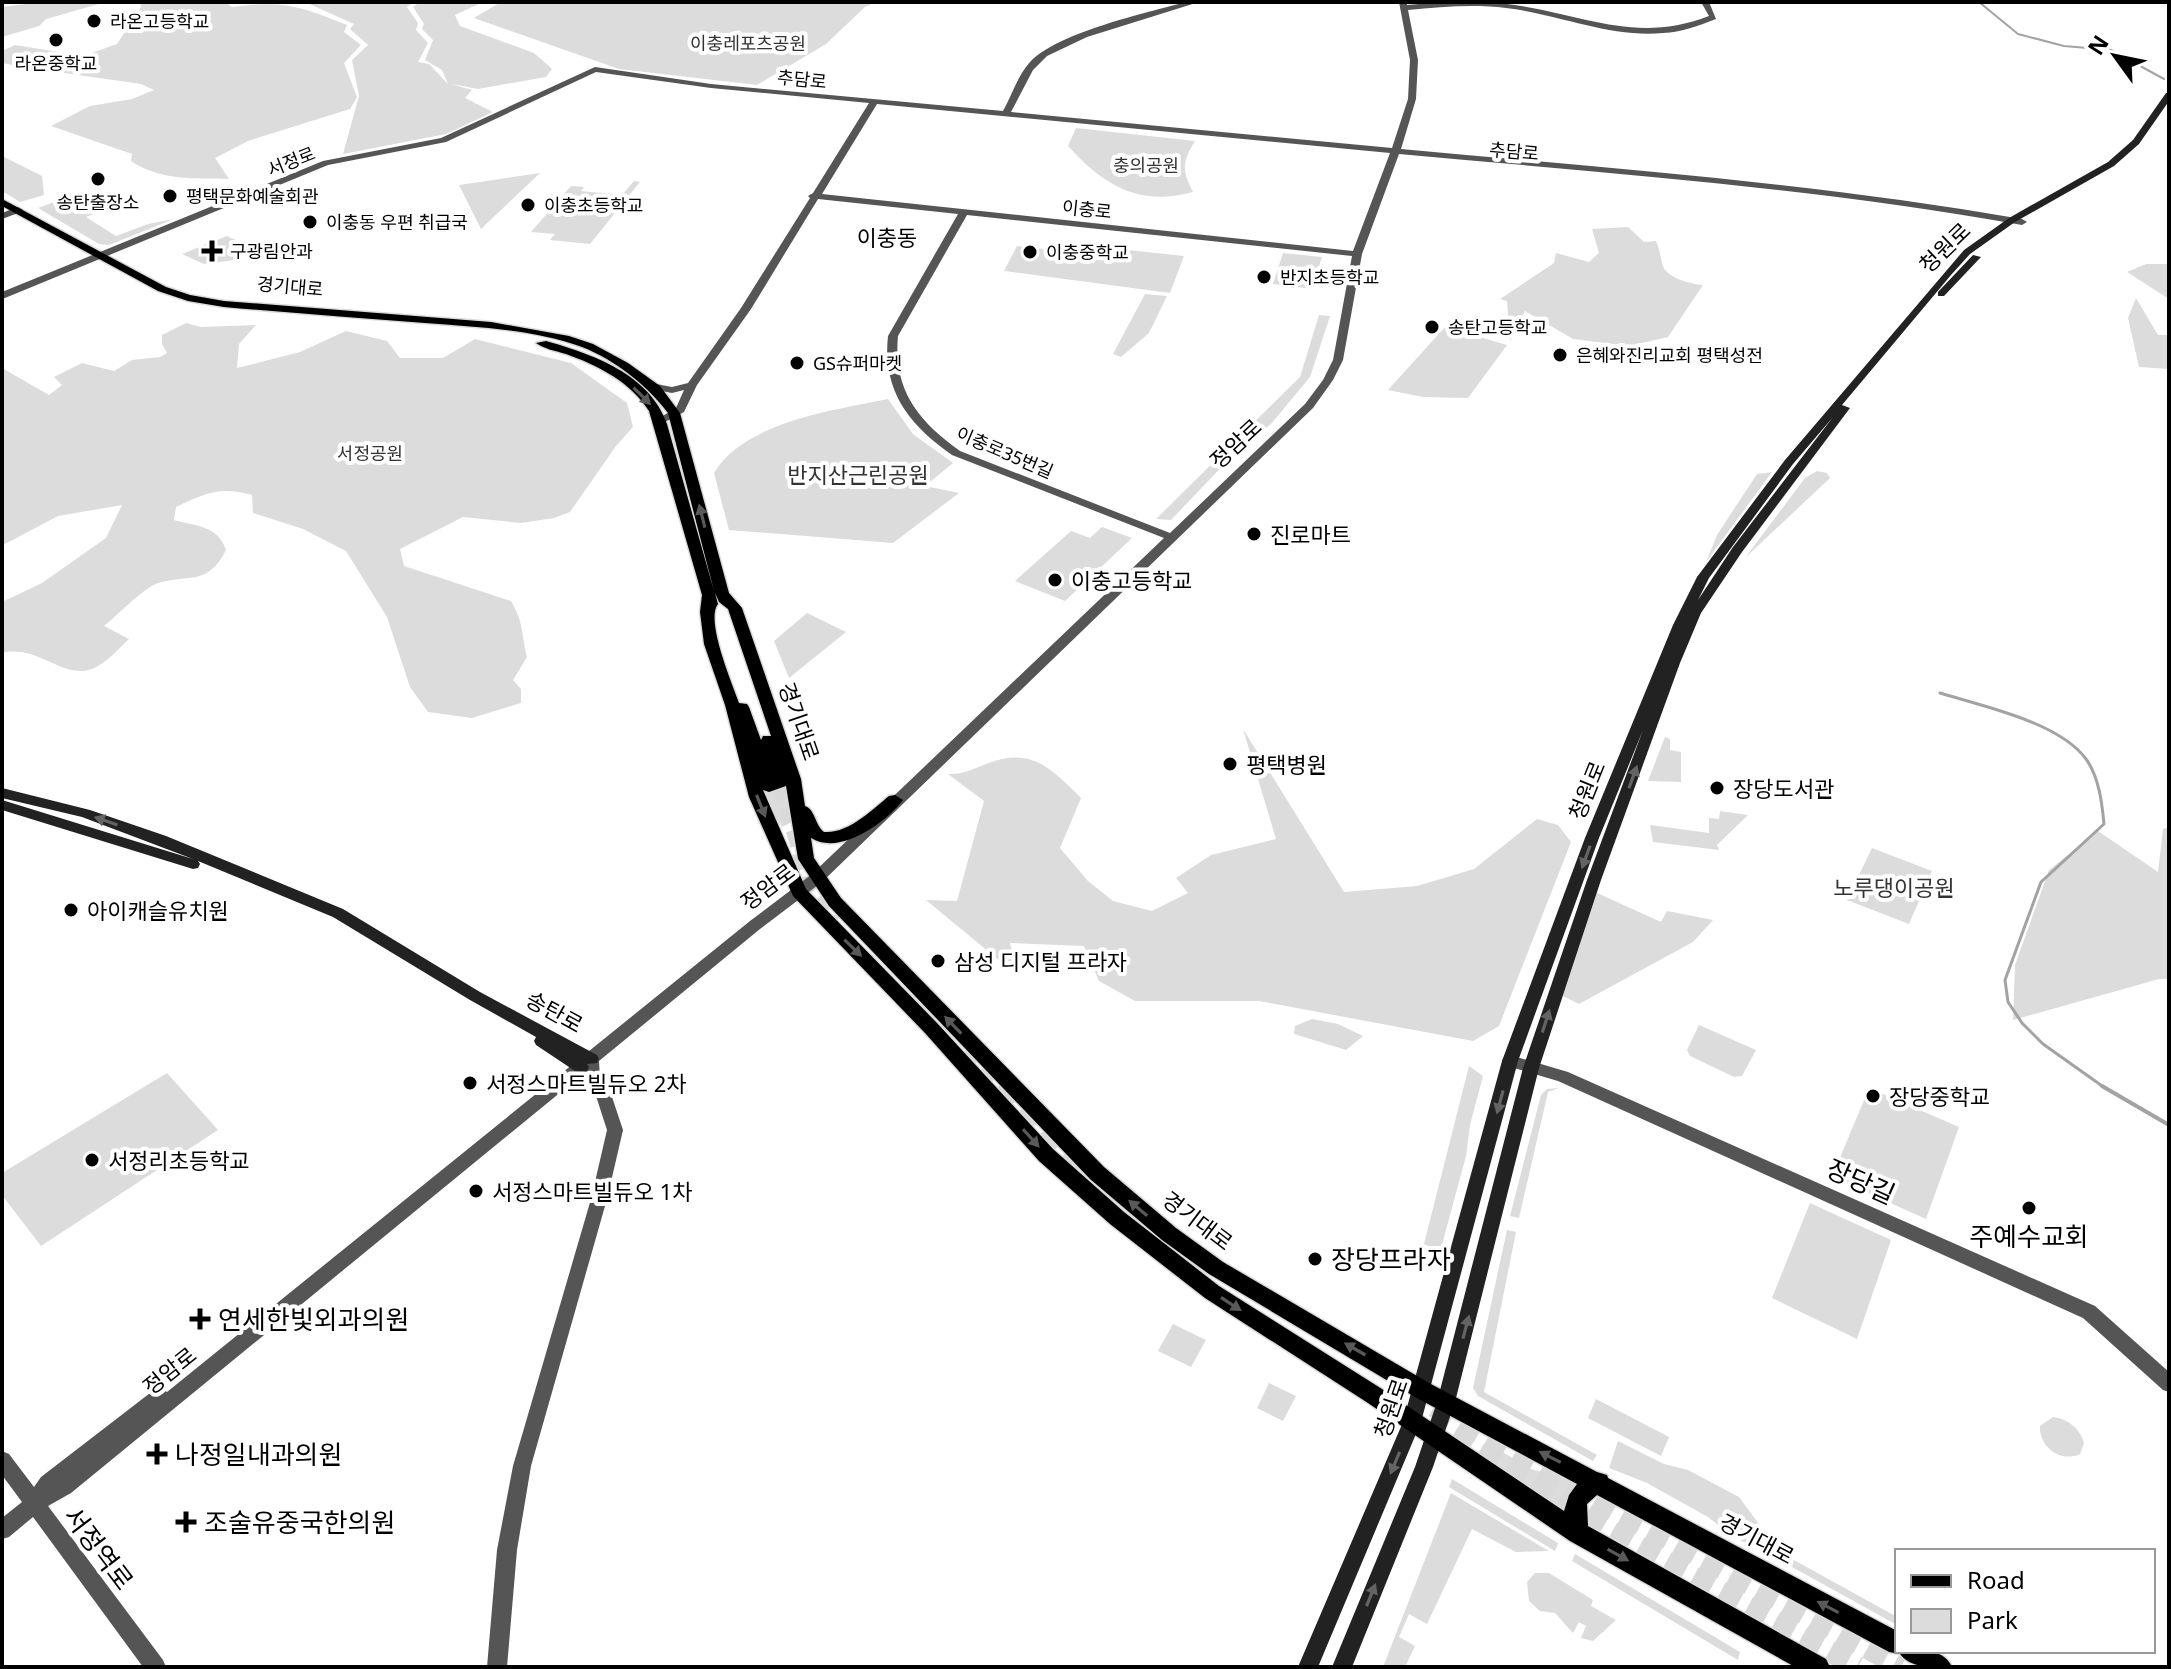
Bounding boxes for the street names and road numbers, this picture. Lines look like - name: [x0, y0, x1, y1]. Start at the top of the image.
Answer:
- street label: 추담로: [776, 64, 828, 94]
- street label: 추담로: [1488, 137, 1540, 165]
- street label: 서정로: [263, 141, 319, 181]
- street label: 이충로: [1061, 194, 1113, 224]
- street label: 청원로: [1912, 215, 1976, 279]
- street label: 경기대로: [256, 271, 324, 301]
- street label: 정암로: [1203, 411, 1267, 475]
- street label: 이충로35번길: [953, 421, 1057, 483]
- street label: 경기대로: [773, 678, 827, 764]
- street label: 청원로: [1561, 756, 1611, 824]
- street label: 정암로: [734, 856, 800, 916]
- street label: 송탄로: [521, 983, 589, 1039]
- street label: 장당길: [1821, 1150, 1901, 1212]
- street label: 경기대로: [1157, 1184, 1239, 1256]
- street label: 정암로: [136, 1339, 202, 1401]
- street label: 청원로: [1366, 1374, 1414, 1442]
- street label: 서정역로: [56, 1499, 142, 1597]
- street label: 경기대로: [1714, 1506, 1800, 1570]

